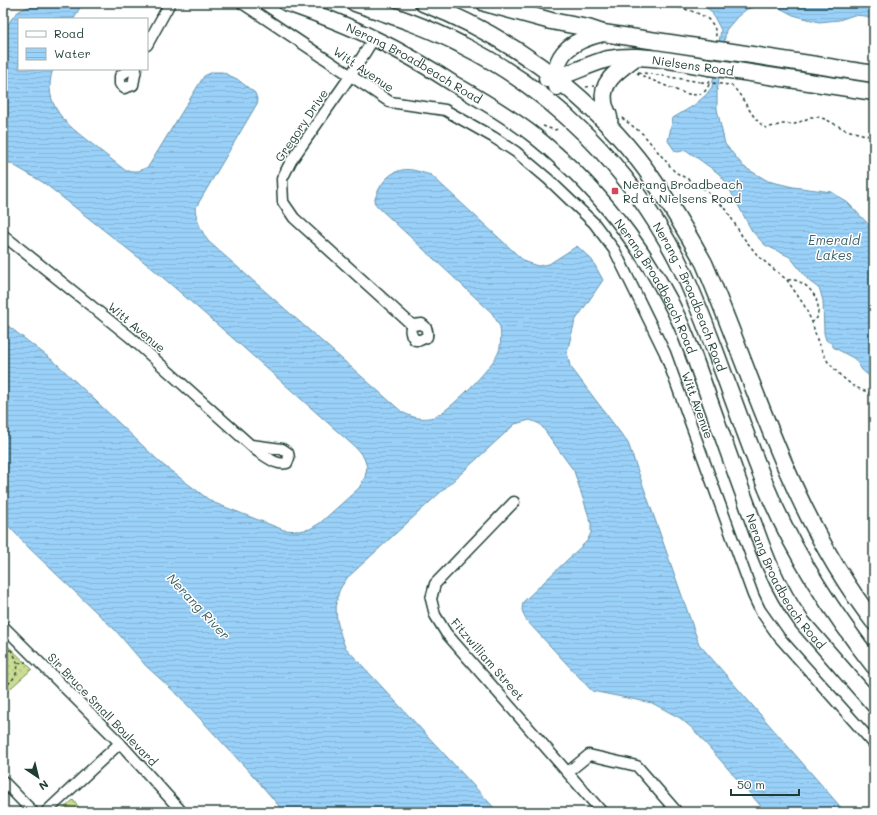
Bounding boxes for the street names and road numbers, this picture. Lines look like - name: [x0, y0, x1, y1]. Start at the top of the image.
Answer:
- street label: Nerang Broadbeach Road: [344, 19, 486, 107]
- street label: Witt Avenue: [330, 43, 398, 95]
- street label: Nielsens Road: [651, 51, 735, 79]
- street label: Gregory Drive: [271, 86, 331, 164]
- street label: Nerang Broadbeach Road: [611, 215, 700, 356]
- street label: Nerang - Broadbeach Road: [650, 219, 730, 374]
- street label: Witt Avenue: [105, 298, 169, 356]
- street label: Witt Avenue: [678, 369, 718, 441]
- street label: Nerang Broadbeach Road: [743, 511, 830, 652]
- street label: Fitzwilliam Street: [448, 614, 528, 704]
- street label: Sir Bruce Small Boulevard: [45, 649, 162, 769]

